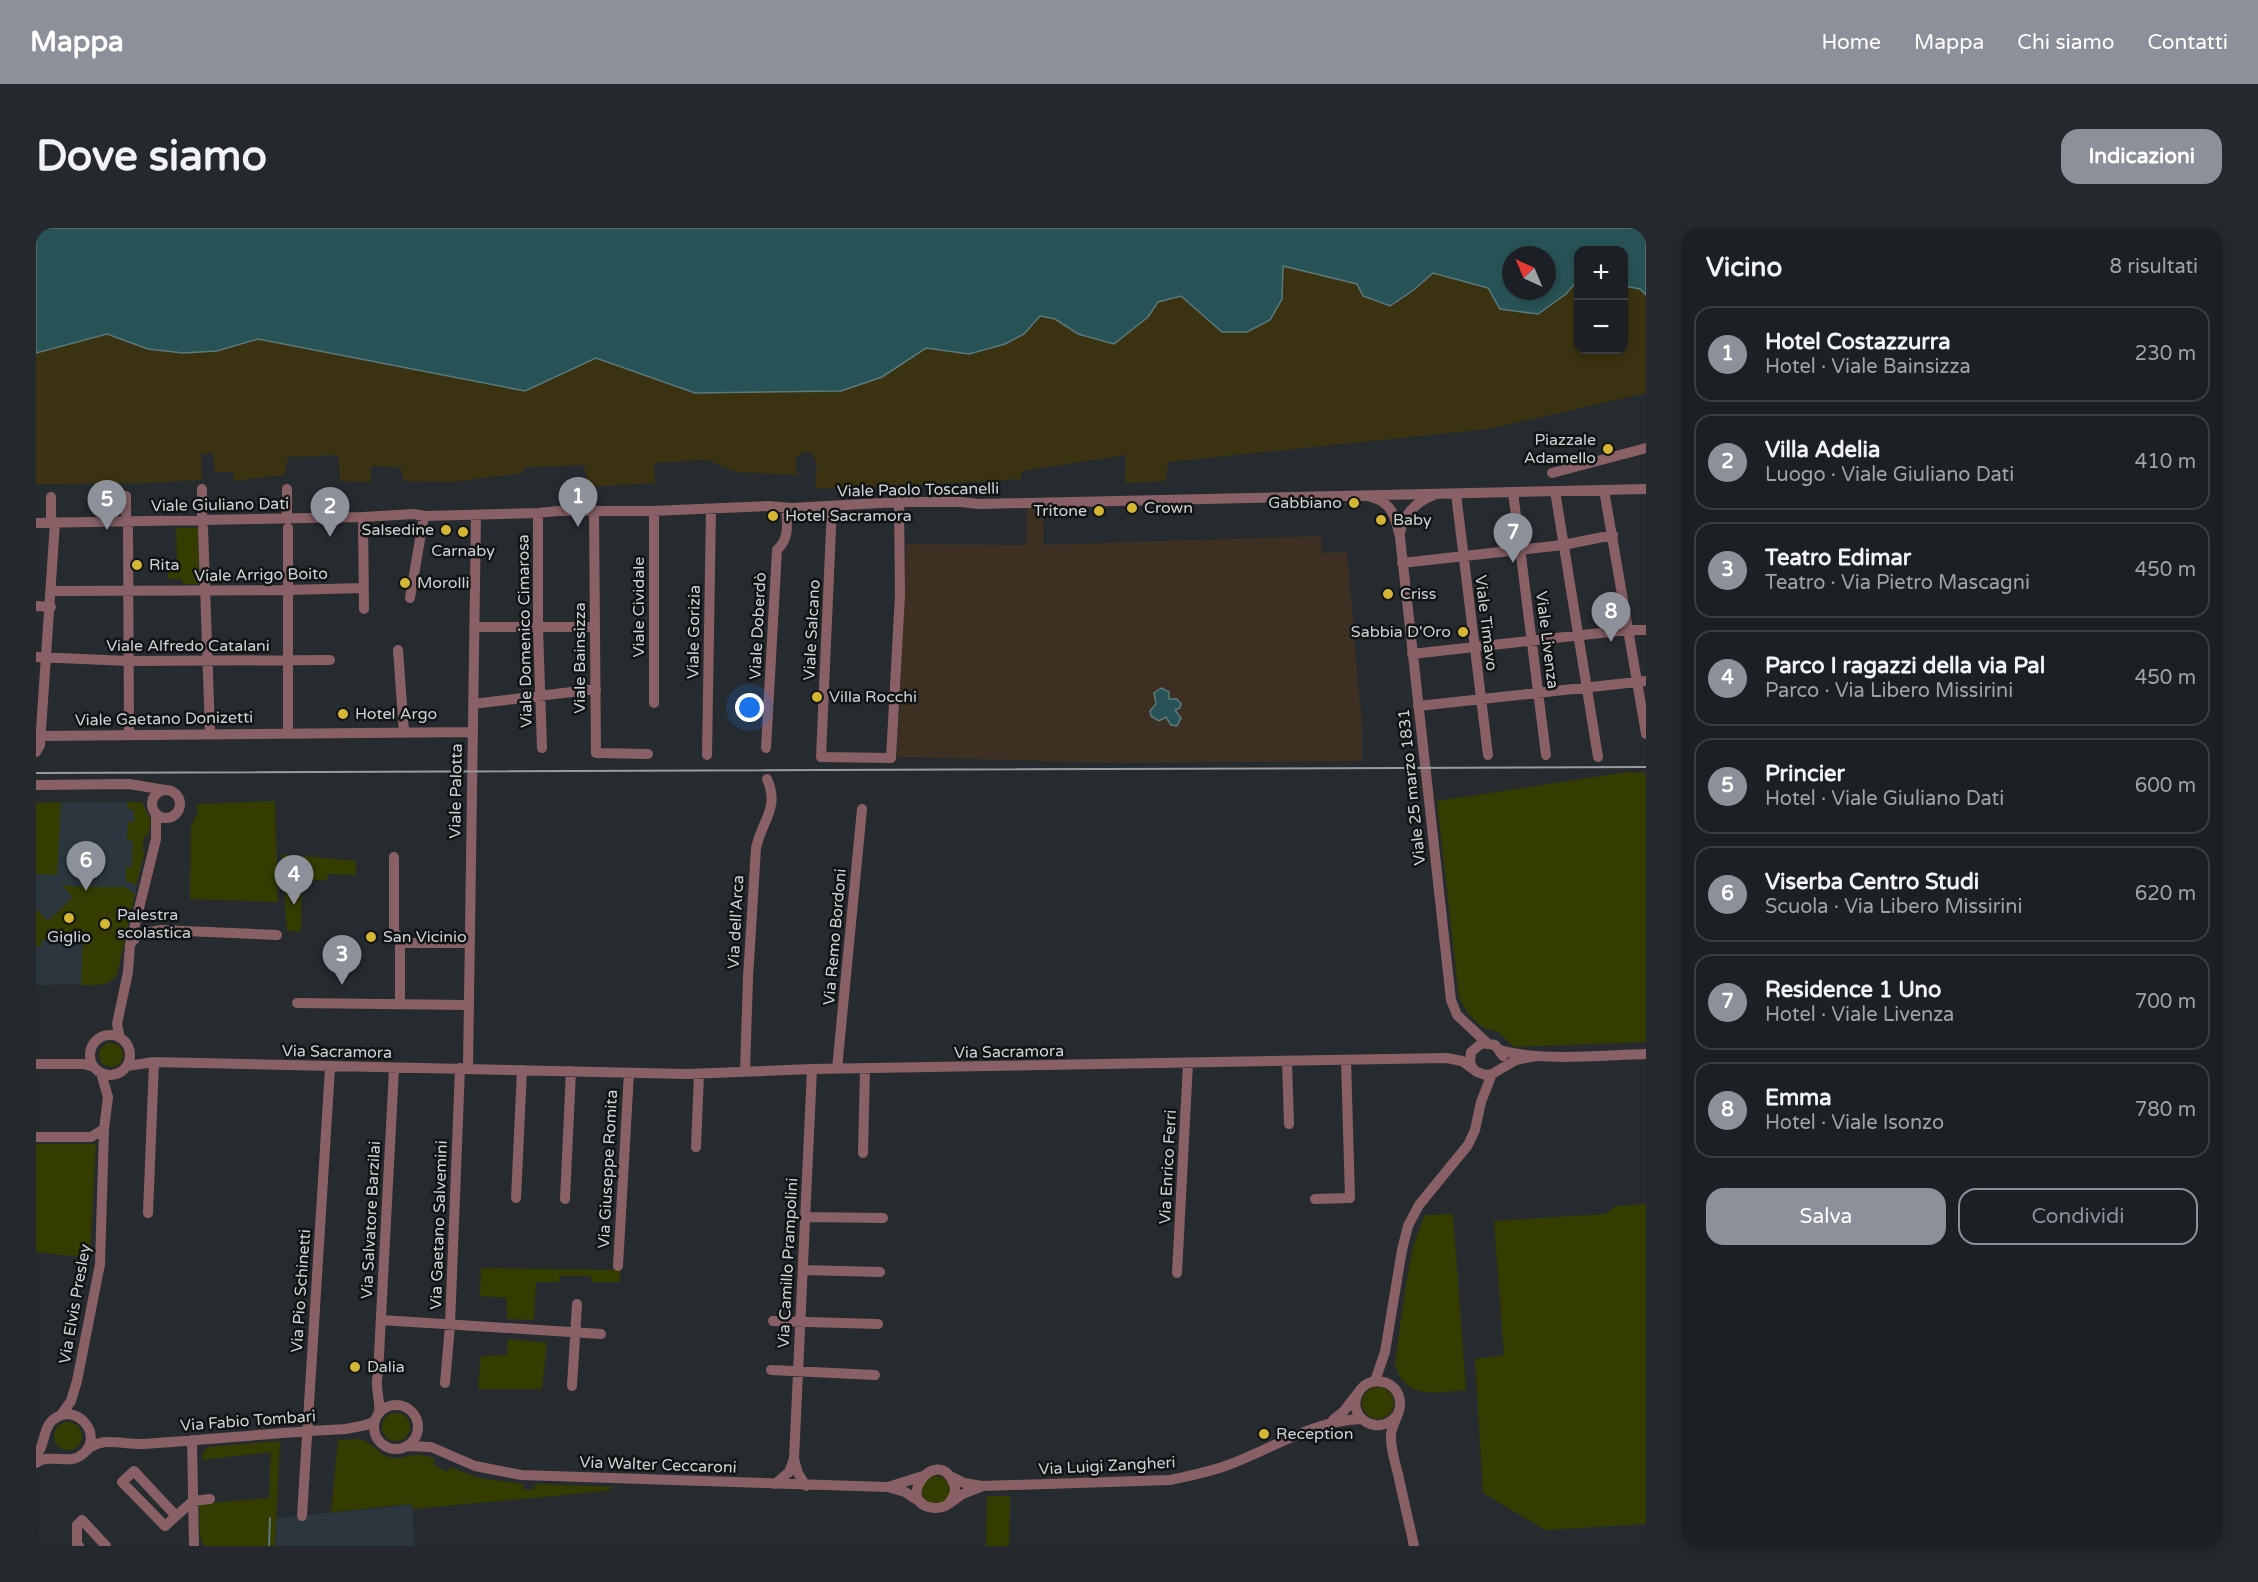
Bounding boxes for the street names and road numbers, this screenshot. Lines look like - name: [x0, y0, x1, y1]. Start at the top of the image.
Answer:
- street label: Viale Paolo Toscanelli: [837, 479, 999, 501]
- street label: Viale Giuliano Dati: [151, 494, 289, 516]
- street label: Viale Domenico Cimarosa: [513, 534, 537, 728]
- street label: Viale Cividale: [629, 557, 649, 657]
- street label: Viale Arrigo Boito: [194, 564, 328, 586]
- street label: Viale Doberdò: [745, 572, 771, 680]
- street label: Viale Timavo: [1470, 574, 1502, 672]
- street label: Viale Salcano: [799, 579, 825, 681]
- street label: Viale Gorizia: [683, 585, 705, 679]
- street label: Viale Livenza: [1531, 590, 1563, 690]
- street label: Viale Bainsizza: [570, 602, 590, 714]
- street label: Viale Alfredo Catalani: [106, 636, 270, 656]
- street label: Viale Gaetano Donizetti: [75, 707, 253, 731]
- street label: Viale 25 marzo 1831: [1394, 708, 1430, 866]
- street label: Viale Palotta: [445, 743, 467, 839]
- street label: Via Remo Bordoni: [819, 868, 851, 1006]
- street label: Via dell'Arca: [724, 875, 748, 969]
- street label: Via Sacramora: [282, 1041, 392, 1063]
- street label: Via Sacramora: [954, 1041, 1064, 1063]
- street label: Via Giuseppe Romita: [594, 1089, 622, 1249]
- street label: Via Enrico Ferri: [1155, 1109, 1181, 1225]
- street label: Via Gaetano Salvemini: [426, 1140, 452, 1310]
- street label: Via Salvatore Barzilai: [357, 1141, 385, 1299]
- street label: Via Camillo Prampolini: [774, 1177, 802, 1349]
- street label: Via Pio Schinetti: [287, 1229, 315, 1353]
- street label: Via Elvis Presley: [55, 1242, 95, 1366]
- street label: Via Fabio Tombari: [180, 1406, 316, 1436]
- street label: Via Walter Ceccaroni: [579, 1452, 737, 1478]
- street label: Via Luigi Zangheri: [1038, 1452, 1176, 1480]

